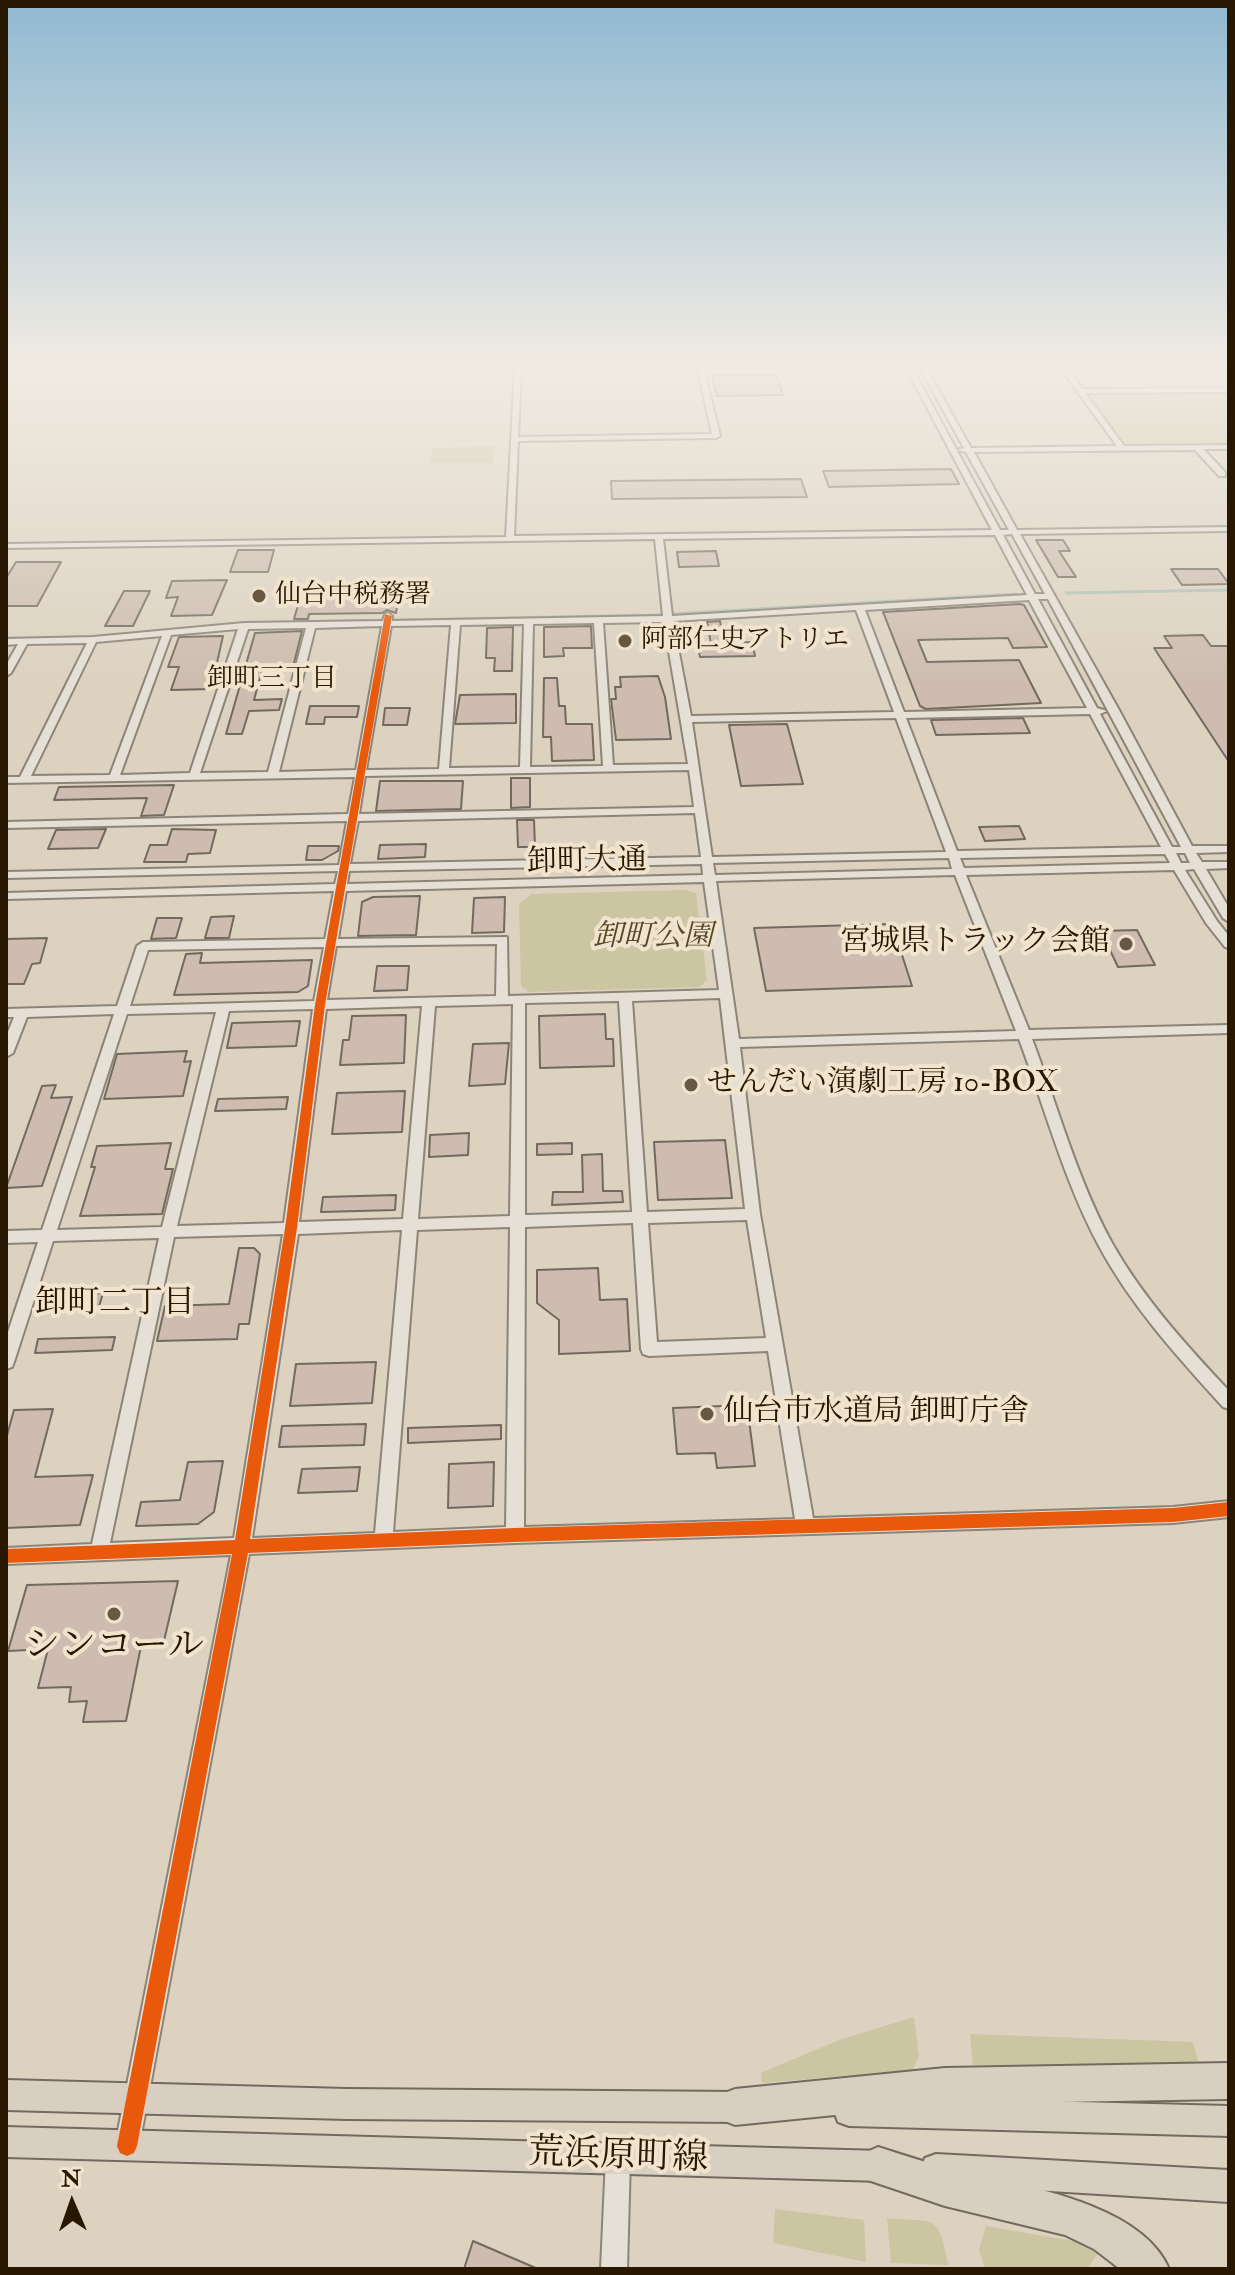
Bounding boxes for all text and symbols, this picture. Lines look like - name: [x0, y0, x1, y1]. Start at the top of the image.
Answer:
- place label: 仙台中税務署: [275, 580, 431, 612]
- marker: 仙台中税務署: [250, 587, 268, 605]
- place label: 阿部仁史アトリエ: [641, 625, 849, 657]
- marker: 阿部仁史アトリエ: [616, 632, 634, 650]
- district label: 卸町三丁目: [207, 664, 337, 696]
- street label: 卸町大通: [527, 844, 647, 882]
- park label: 卸町公園: [593, 921, 713, 957]
- place label: 宮城県トラック会館: [840, 926, 1110, 962]
- marker: 宮城県トラック会館: [1117, 935, 1135, 953]
- place label: せんだい演劇工房 10-BOX: [707, 1067, 1058, 1103]
- marker: せんだい演劇工房 10-BOX: [682, 1076, 700, 1094]
- district label: 卸町二丁目: [35, 1286, 195, 1324]
- place label: 仙台市水道局 卸町庁舎: [723, 1396, 1029, 1432]
- marker: 仙台市水道局 卸町庁舎: [698, 1405, 716, 1423]
- marker: シンコール: [105, 1605, 123, 1623]
- place label: シンコール: [24, 1626, 204, 1670]
- street label: 荒浜原町線: [527, 2133, 709, 2183]
- north arrow: [32, 2163, 112, 2243]
- text: N: [61, 2165, 81, 2193]

